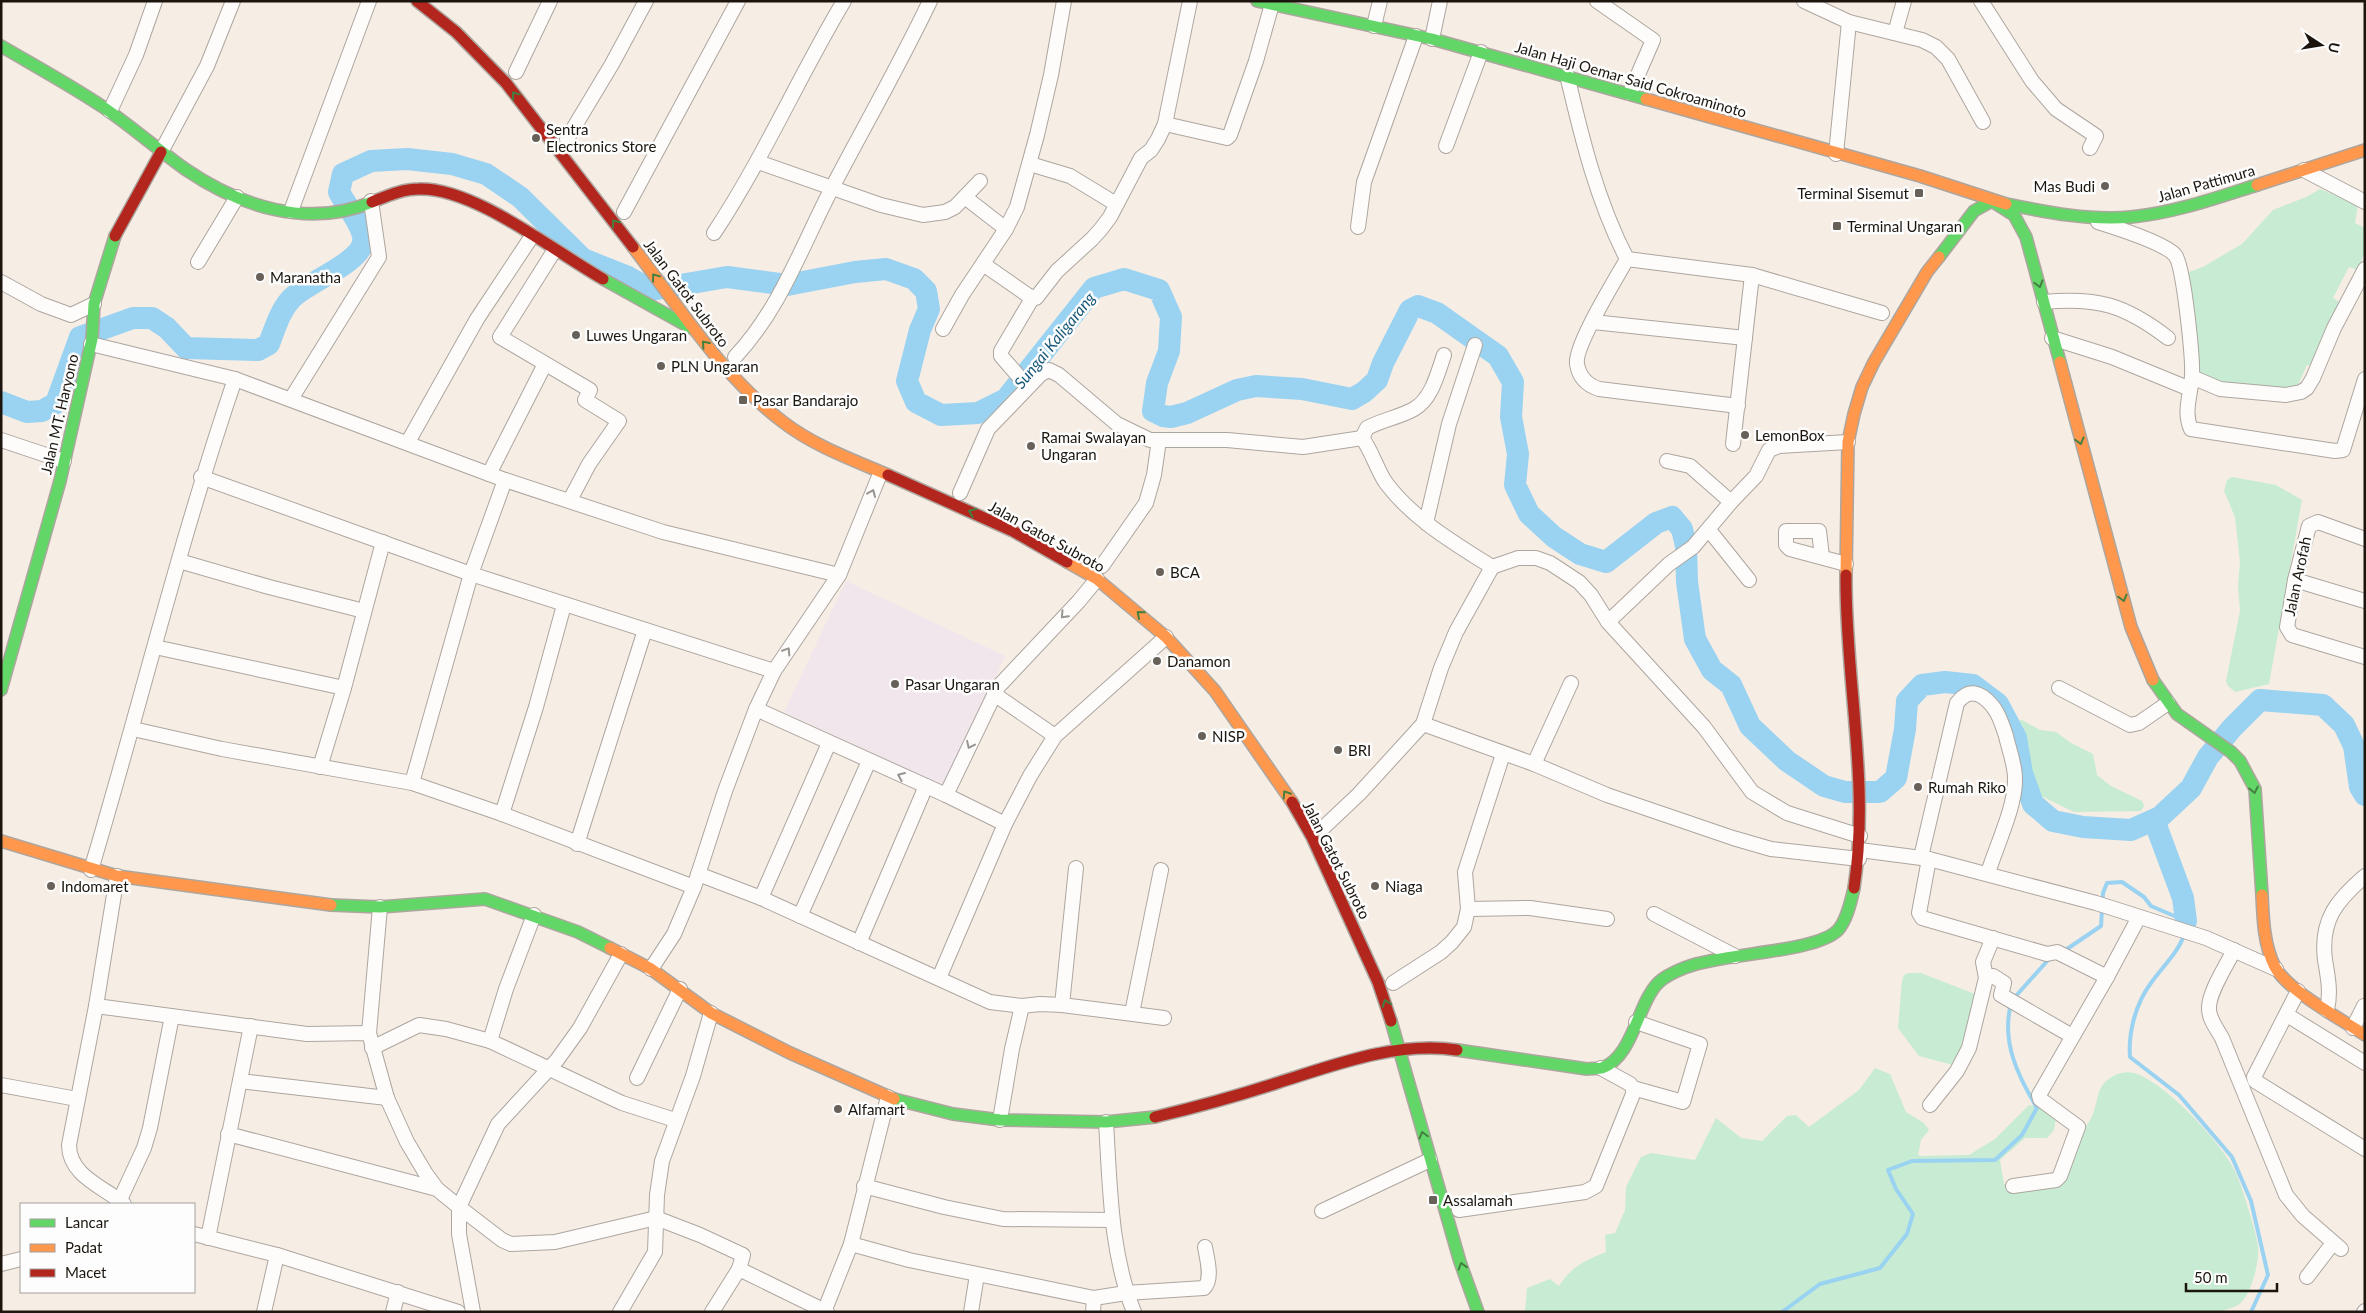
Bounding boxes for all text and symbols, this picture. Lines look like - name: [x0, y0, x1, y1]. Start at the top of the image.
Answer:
- north arrow: [2296, 20, 2346, 70]
- street label: Jalan Haji Oemar Said Cokroaminoto: [1513, 37, 1749, 121]
- text: U: [2325, 41, 2344, 55]
- one-way arrow: [512, 91, 521, 101]
- place label: Sentra Electronics Store: [546, 120, 657, 155]
- marker: Sentra Electronics Store: [530, 132, 542, 144]
- street label: Jalan Pattimura: [2155, 161, 2257, 205]
- place label: Mas Budi: [2034, 177, 2095, 195]
- marker: Mas Budi: [2099, 180, 2111, 192]
- place label: Terminal Sisemut: [1797, 184, 1910, 202]
- marker: Terminal Sisemut: [1913, 187, 1925, 199]
- place label: Terminal Ungaran: [1847, 217, 1962, 235]
- one-way arrow: [612, 220, 620, 229]
- marker: Terminal Ungaran: [1831, 220, 1843, 232]
- street label: Jalan Gatot Subroto: [641, 236, 733, 350]
- place label: Maranatha: [270, 268, 341, 286]
- marker: Maranatha: [254, 271, 266, 283]
- one-way arrow: [653, 274, 661, 283]
- one-way arrow: [2033, 279, 2044, 288]
- water label: Sungai Kaligarang: [1009, 288, 1099, 392]
- place label: Luwes Ungaran: [586, 326, 687, 344]
- marker: Luwes Ungaran: [570, 329, 582, 341]
- one-way arrow: [702, 341, 711, 350]
- street label: Jalan MT. Haryono: [36, 352, 82, 476]
- place label: PLN Ungaran: [671, 357, 759, 375]
- marker: PLN Ungaran: [655, 360, 667, 372]
- place label: Pasar Bandarajo: [753, 391, 858, 409]
- marker: Pasar Bandarajo: [737, 394, 749, 406]
- place label: LemonBox: [1755, 426, 1825, 444]
- place label: Ramai Swalayan Ungaran: [1041, 428, 1146, 463]
- marker: LemonBox: [1739, 429, 1751, 441]
- one-way arrow: [2075, 436, 2085, 444]
- marker: Ramai Swalayan Ungaran: [1025, 440, 1037, 452]
- one-way arrow: [866, 489, 877, 498]
- street label: Jalan Gatot Subroto: [986, 497, 1108, 575]
- one-way arrow: [968, 508, 977, 519]
- street label: Jalan Arofah: [2280, 535, 2314, 617]
- place label: BCA: [1170, 563, 1201, 581]
- marker: BCA: [1154, 566, 1166, 578]
- one-way arrow: [2117, 593, 2127, 601]
- one-way arrow: [1061, 609, 1070, 618]
- one-way arrow: [1136, 611, 1145, 620]
- one-way arrow: [781, 647, 790, 656]
- place label: Danamon: [1167, 652, 1231, 670]
- marker: Danamon: [1151, 655, 1163, 667]
- place label: Pasar Ungaran: [905, 675, 1000, 693]
- marker: Pasar Ungaran: [889, 678, 901, 690]
- place label: NISP: [1212, 727, 1245, 745]
- marker: NISP: [1196, 730, 1208, 742]
- one-way arrow: [965, 740, 976, 749]
- place label: BRI: [1348, 741, 1371, 759]
- marker: BRI: [1332, 744, 1344, 756]
- one-way arrow: [897, 771, 906, 782]
- place label: Rumah Riko: [1928, 778, 2006, 796]
- marker: Rumah Riko: [1912, 781, 1924, 793]
- one-way arrow: [2248, 785, 2259, 794]
- one-way arrow: [1282, 790, 1292, 799]
- street label: Jalan Gatot Subroto: [1299, 798, 1375, 922]
- place label: Indomaret: [61, 877, 129, 895]
- place label: Niaga: [1385, 877, 1423, 895]
- marker: Indomaret: [45, 880, 57, 892]
- marker: Niaga: [1369, 880, 1381, 892]
- one-way arrow: [1382, 999, 1392, 1008]
- place label: Alfamart: [848, 1100, 906, 1118]
- marker: Alfamart: [832, 1103, 844, 1115]
- one-way arrow: [1418, 1131, 1429, 1140]
- place label: Assalamah: [1443, 1191, 1513, 1209]
- marker: Assalamah: [1427, 1194, 1439, 1206]
- legend: [20, 1203, 195, 1293]
- text: Lancar: [65, 1213, 109, 1231]
- text: Padat: [65, 1238, 103, 1256]
- scale bar: [2186, 1260, 2277, 1292]
- one-way arrow: [1457, 1262, 1467, 1271]
- text: Macet: [65, 1263, 107, 1281]
- text: 50 m: [2194, 1268, 2228, 1286]

